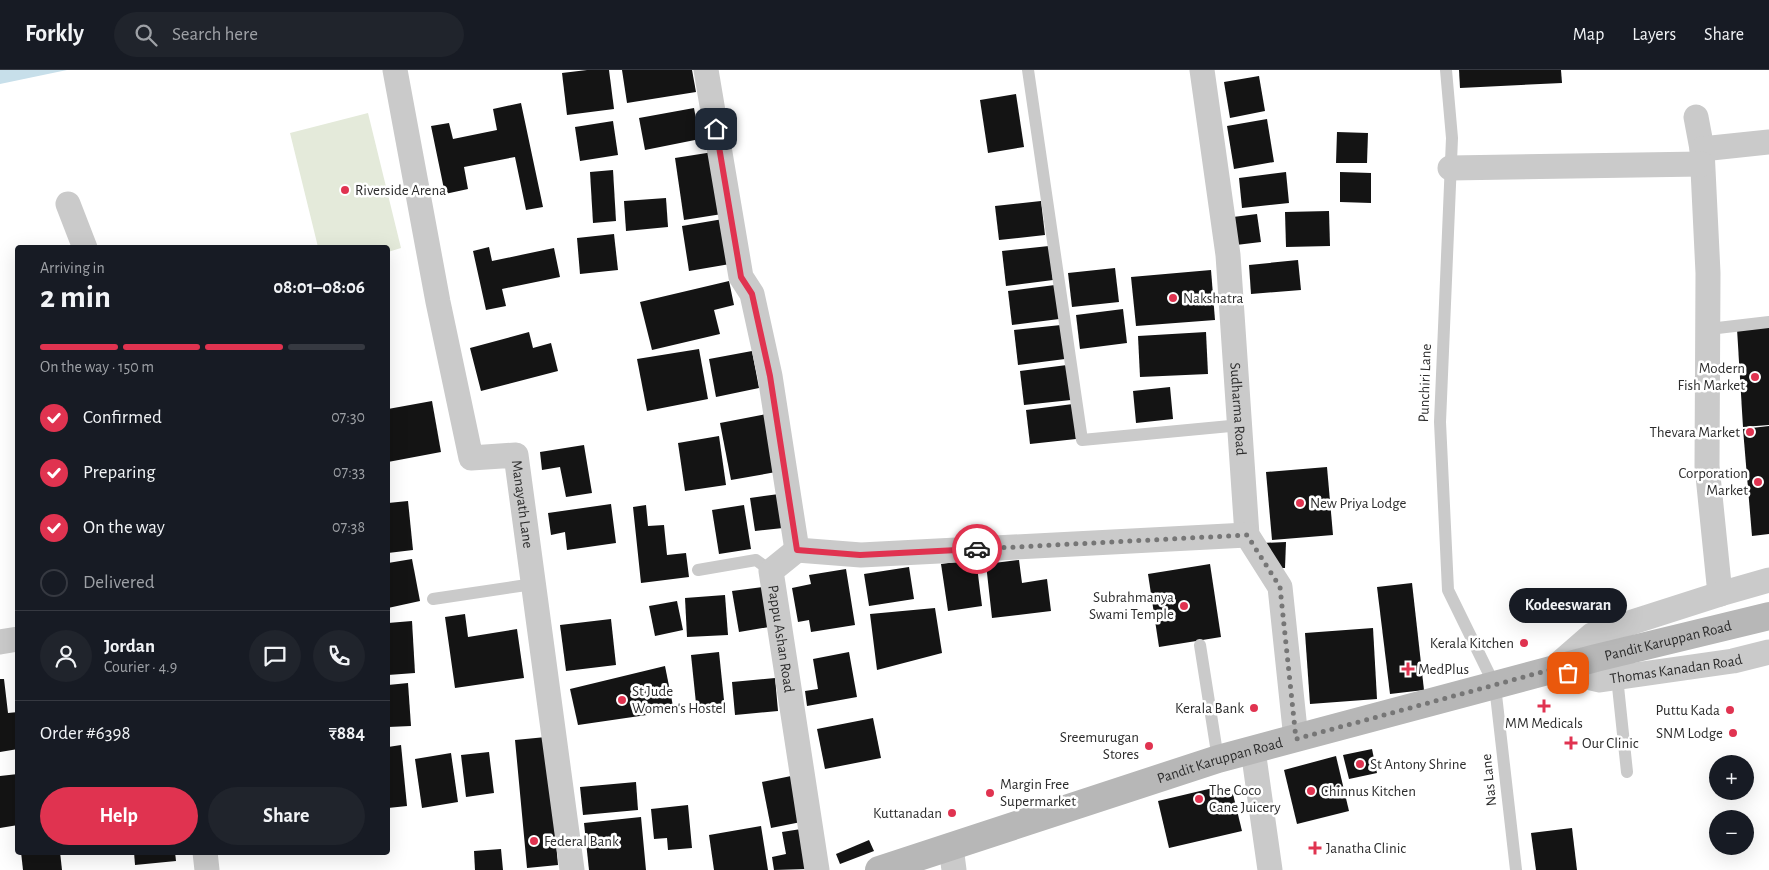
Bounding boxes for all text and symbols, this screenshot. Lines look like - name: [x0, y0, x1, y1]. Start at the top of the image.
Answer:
- search box: [114, 12, 464, 57]
- icon: search: [132, 21, 160, 49]
- text: Forkly: [25, 22, 84, 46]
- text: Search here: [172, 25, 258, 44]
- text: Map: [1573, 26, 1604, 44]
- text: Layers: [1632, 26, 1676, 44]
- text: Share: [1704, 26, 1744, 44]
- pin: [695, 108, 737, 150]
- icon: home: [702, 115, 730, 143]
- place label: Riverside Arena: [355, 183, 446, 198]
- marker: Riverside Arena: [339, 184, 351, 196]
- text: Arriving in: [40, 260, 105, 276]
- text: 08:01–08:06: [273, 278, 365, 297]
- text: 2 min: [40, 281, 111, 313]
- place label: Nakshatra: [1183, 291, 1243, 306]
- marker: Nakshatra: [1167, 292, 1179, 304]
- street label: Punchiri Lane: [1416, 343, 1434, 423]
- text: On the way · 150 m: [40, 359, 154, 375]
- place label: Modern Fish Market: [1677, 361, 1745, 393]
- street label: Sudharma Road: [1228, 362, 1249, 456]
- marker: Modern Fish Market: [1749, 371, 1761, 383]
- icon: check: [40, 404, 68, 432]
- text: Confirmed: [83, 408, 162, 427]
- text: 07:30: [331, 409, 365, 425]
- place label: Thevara Market: [1649, 425, 1740, 440]
- marker: Thevara Market: [1744, 426, 1756, 438]
- icon: check: [40, 459, 68, 487]
- street label: Manayath Lane: [509, 459, 536, 549]
- text: Preparing: [83, 463, 156, 482]
- text: 07:33: [333, 464, 365, 480]
- place label: Corporation Market: [1679, 466, 1748, 498]
- marker: Corporation Market: [1752, 476, 1764, 488]
- place label: New Priya Lodge: [1310, 496, 1407, 511]
- marker: New Priya Lodge: [1294, 497, 1306, 509]
- icon: check: [40, 514, 68, 542]
- text: On the way: [83, 518, 165, 537]
- text: 07:38: [332, 519, 365, 535]
- courier: [952, 524, 1002, 574]
- icon: car: [963, 535, 991, 563]
- text: Delivered: [83, 573, 155, 592]
- street label: Pappu Ashan Road: [766, 584, 797, 694]
- callout: Kodeeswaran: [1509, 588, 1627, 623]
- place label: Subrahmanya Swami Temple: [1089, 590, 1174, 622]
- text: Kodeeswaran: [1525, 597, 1611, 613]
- marker: Subrahmanya Swami Temple: [1178, 600, 1190, 612]
- street label: Pandit Karuppan Road: [1603, 618, 1733, 663]
- button: person: [40, 630, 92, 682]
- button: chat: [249, 630, 301, 682]
- button: phone: [313, 630, 365, 682]
- place label: Kerala Kitchen: [1430, 636, 1514, 651]
- text: Jordan: [104, 637, 155, 656]
- marker: Kerala Kitchen: [1518, 637, 1530, 649]
- street label: Thomas Kanadan Road: [1609, 651, 1744, 686]
- pin: [1547, 652, 1589, 694]
- text: Courier · 4.9: [104, 659, 177, 675]
- icon: bag: [1554, 659, 1582, 687]
- place label: MedPlus: [1418, 662, 1469, 677]
- marker: MedPlus: [1402, 663, 1414, 675]
- place label: St Jude Women's Hostel: [632, 684, 726, 716]
- marker: St Jude Women's Hostel: [616, 694, 628, 706]
- marker: MM Medicals: [1538, 700, 1550, 712]
- place label: Kerala Bank: [1175, 701, 1244, 716]
- marker: Kerala Bank: [1248, 702, 1260, 714]
- place label: Puttu Kada: [1655, 703, 1720, 718]
- marker: Puttu Kada: [1724, 704, 1736, 716]
- place label: MM Medicals: [1505, 716, 1583, 731]
- text: Order #6398: [40, 724, 131, 743]
- text: ₹884: [329, 724, 365, 743]
- place label: SNM Lodge: [1656, 726, 1723, 741]
- marker: SNM Lodge: [1727, 727, 1739, 739]
- place label: Sreemurugan Stores: [1060, 730, 1139, 762]
- street label: Pandit Karuppan Road: [1155, 735, 1284, 786]
- marker: Our Clinic: [1564, 736, 1578, 750]
- place label: Our Clinic: [1582, 736, 1639, 751]
- marker: Sreemurugan Stores: [1143, 740, 1155, 752]
- street label: Nas Lane: [1479, 753, 1499, 807]
- map controls: [1709, 755, 1754, 855]
- button: +: [1709, 755, 1754, 800]
- place label: St Antony Shrine: [1370, 757, 1467, 772]
- marker: St Antony Shrine: [1354, 758, 1366, 770]
- place label: Margin Free Supermarket: [1000, 777, 1076, 809]
- place label: The Coco Cane Juicery: [1209, 783, 1281, 815]
- place label: Chinnus Kitchen: [1321, 784, 1416, 799]
- marker: Chinnus Kitchen: [1305, 785, 1317, 797]
- button: Help: [40, 787, 198, 845]
- button: Share: [208, 787, 365, 845]
- marker: Margin Free Supermarket: [984, 787, 996, 799]
- marker: The Coco Cane Juicery: [1193, 793, 1205, 805]
- place label: Kuttanadan: [873, 806, 942, 821]
- marker: Kuttanadan: [946, 807, 958, 819]
- button: −: [1709, 810, 1754, 855]
- place label: Federal Bank: [544, 834, 619, 849]
- marker: Federal Bank: [528, 835, 540, 847]
- marker: Janatha Clinic: [1308, 841, 1322, 855]
- place label: Janatha Clinic: [1326, 841, 1406, 856]

